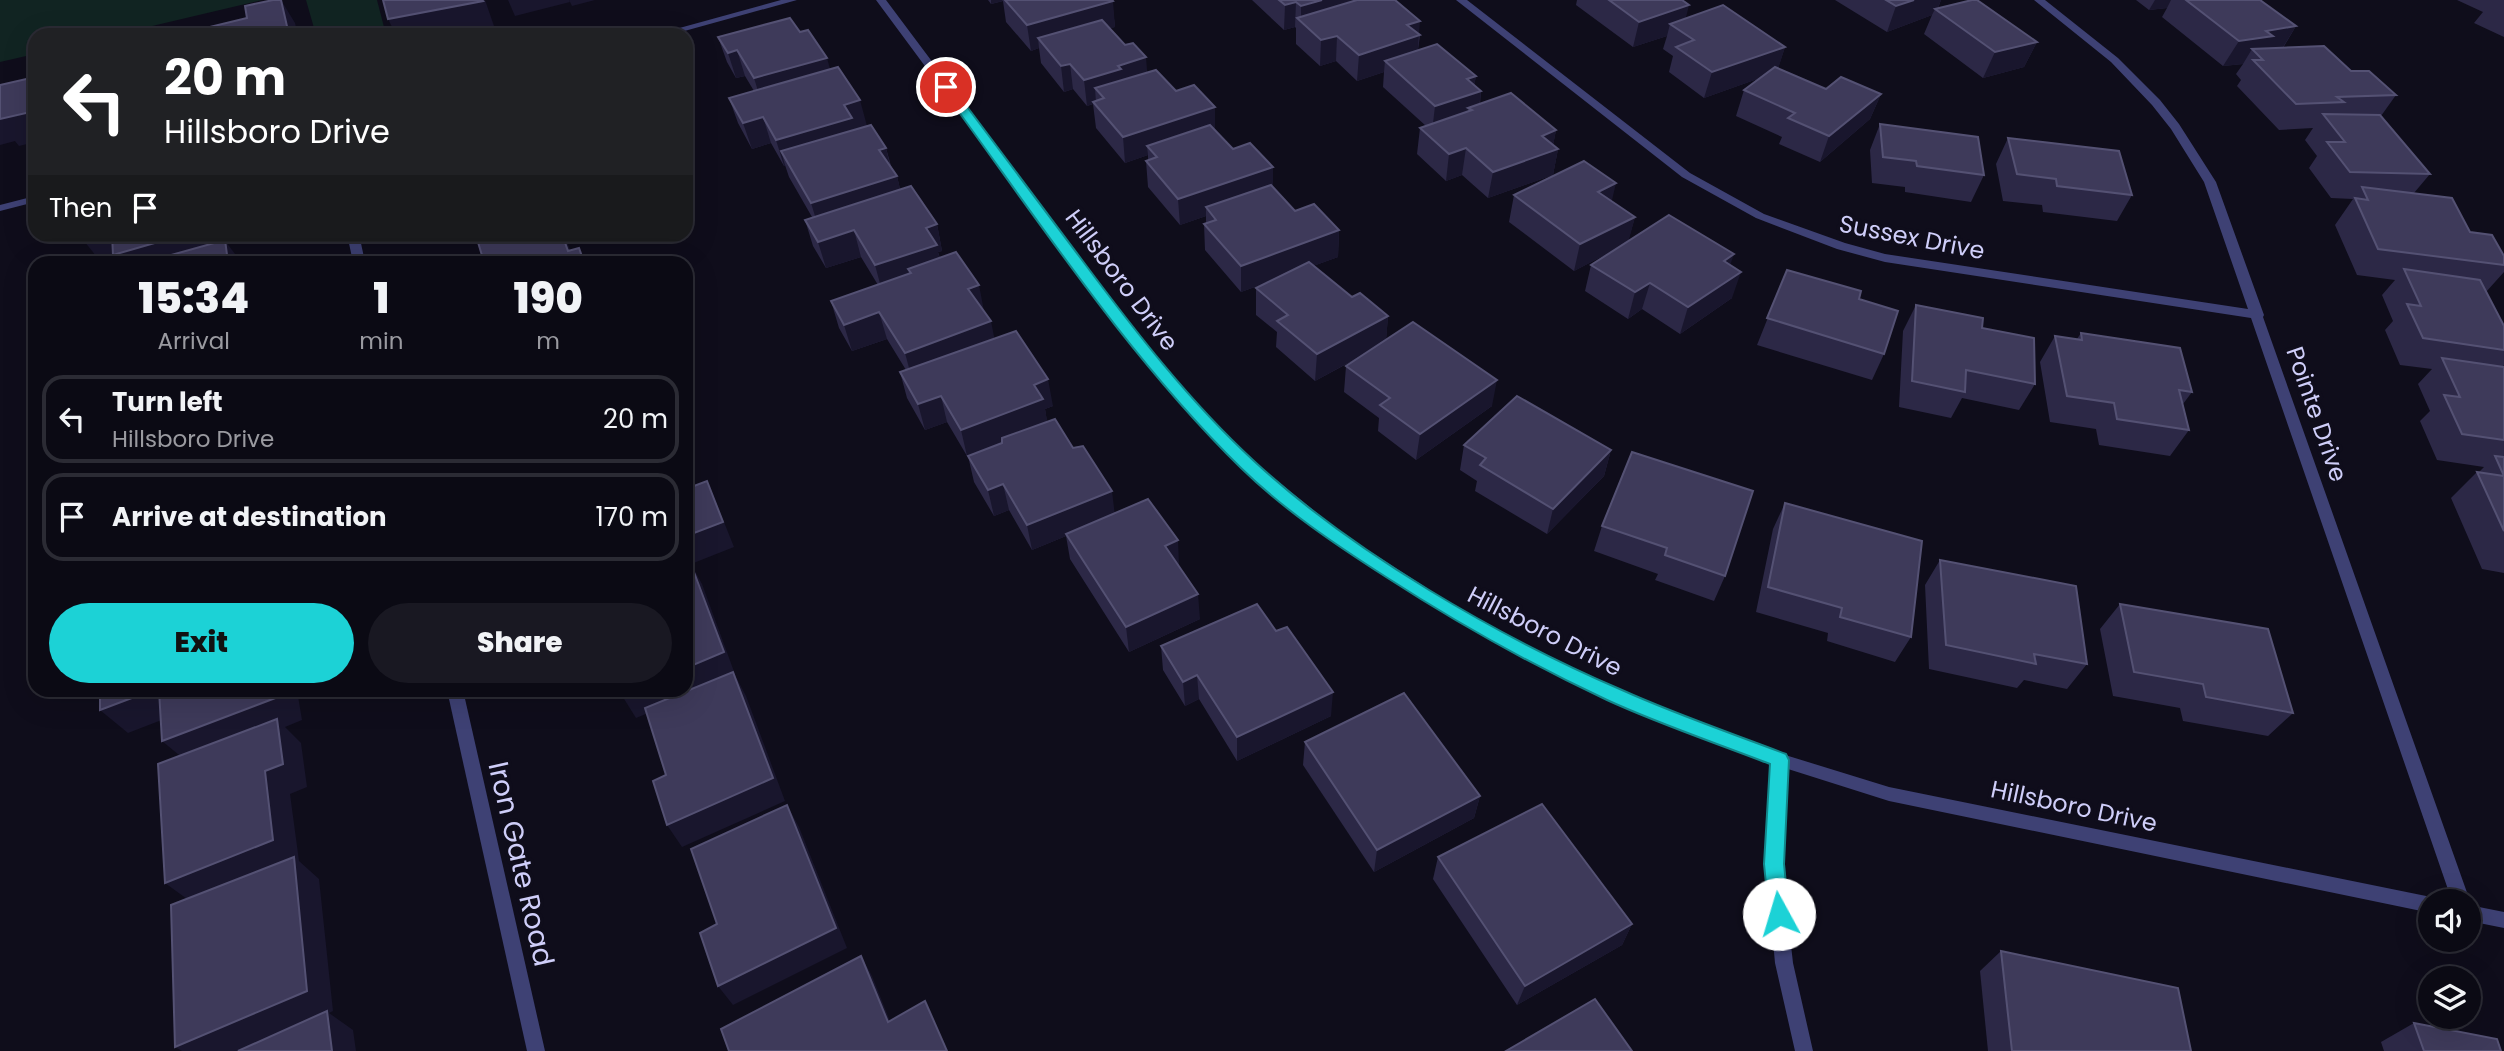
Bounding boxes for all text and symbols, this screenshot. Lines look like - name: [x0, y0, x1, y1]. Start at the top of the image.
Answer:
- text: 20 m: [164, 44, 286, 112]
- icon: left: [49, 56, 140, 147]
- pin: [916, 57, 976, 117]
- icon: arrive: [927, 68, 965, 106]
- text: Hillsboro Drive: [164, 109, 390, 154]
- icon: arrive: [126, 189, 164, 227]
- text: Then: [49, 190, 112, 226]
- street label: Hillsboro Drive: [1058, 202, 1186, 358]
- street label: Sussex Drive: [1836, 207, 1988, 267]
- text: 15:34: [138, 269, 249, 328]
- text: 1: [373, 269, 390, 328]
- text: 190: [514, 269, 583, 328]
- text: Arrival: [157, 325, 230, 357]
- text: min: [359, 325, 403, 357]
- text: m: [536, 325, 560, 357]
- street label: Pointe Drive: [2278, 342, 2356, 486]
- text: Turn left: [112, 384, 223, 420]
- icon: left: [53, 400, 91, 438]
- text: 20 m: [603, 401, 668, 437]
- text: Hillsboro Drive: [112, 423, 274, 455]
- icon: arrive: [53, 498, 91, 536]
- text: Arrive at destination: [112, 499, 387, 535]
- text: 170 m: [595, 499, 668, 535]
- street label: Hillsboro Drive: [1462, 578, 1628, 684]
- button: Exit: [49, 603, 354, 683]
- button: Share: [368, 603, 672, 683]
- street label: Iron Gate Road: [478, 758, 564, 970]
- street label: Hillsboro Drive: [1988, 772, 2160, 840]
- position arrow: [1742, 877, 1816, 951]
- map controls: [2418, 889, 2481, 1029]
- button: sound: [2418, 889, 2481, 952]
- button: layers: [2418, 966, 2481, 1029]

